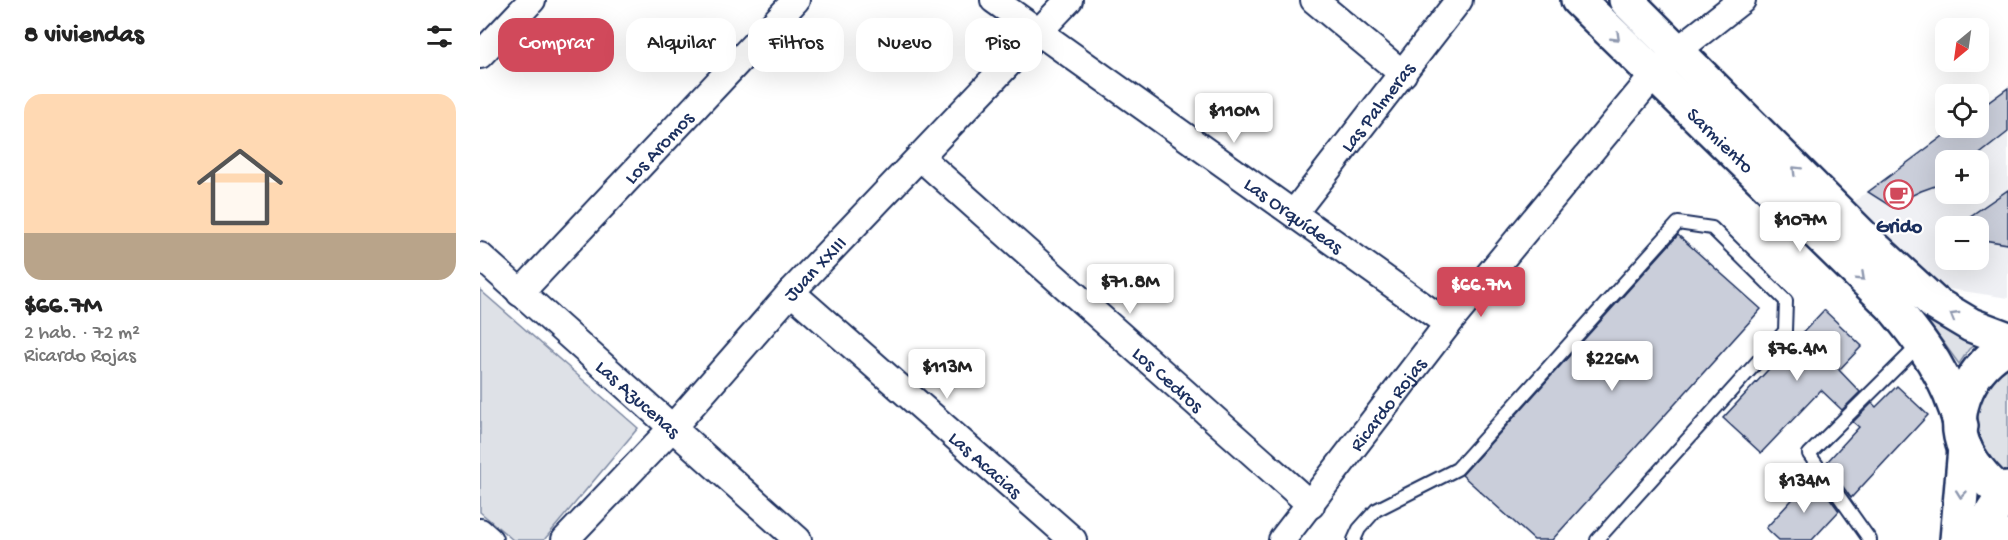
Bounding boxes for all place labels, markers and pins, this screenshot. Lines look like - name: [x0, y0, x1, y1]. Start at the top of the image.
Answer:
- pin: $110M: [1192, 93, 1276, 144]
- cafe icon: Grido: [1883, 178, 1915, 210]
- pin: $107M: [1758, 202, 1842, 253]
- place label: Grido: [1876, 217, 1923, 240]
- pin: $71.8M: [1081, 264, 1179, 315]
- pin: $66.7M: [1432, 267, 1530, 318]
- pin: $76.4M: [1748, 331, 1846, 382]
- pin: $226M: [1570, 341, 1654, 392]
- pin: $113M: [905, 349, 989, 400]
- pin: $134M: [1762, 463, 1846, 514]

